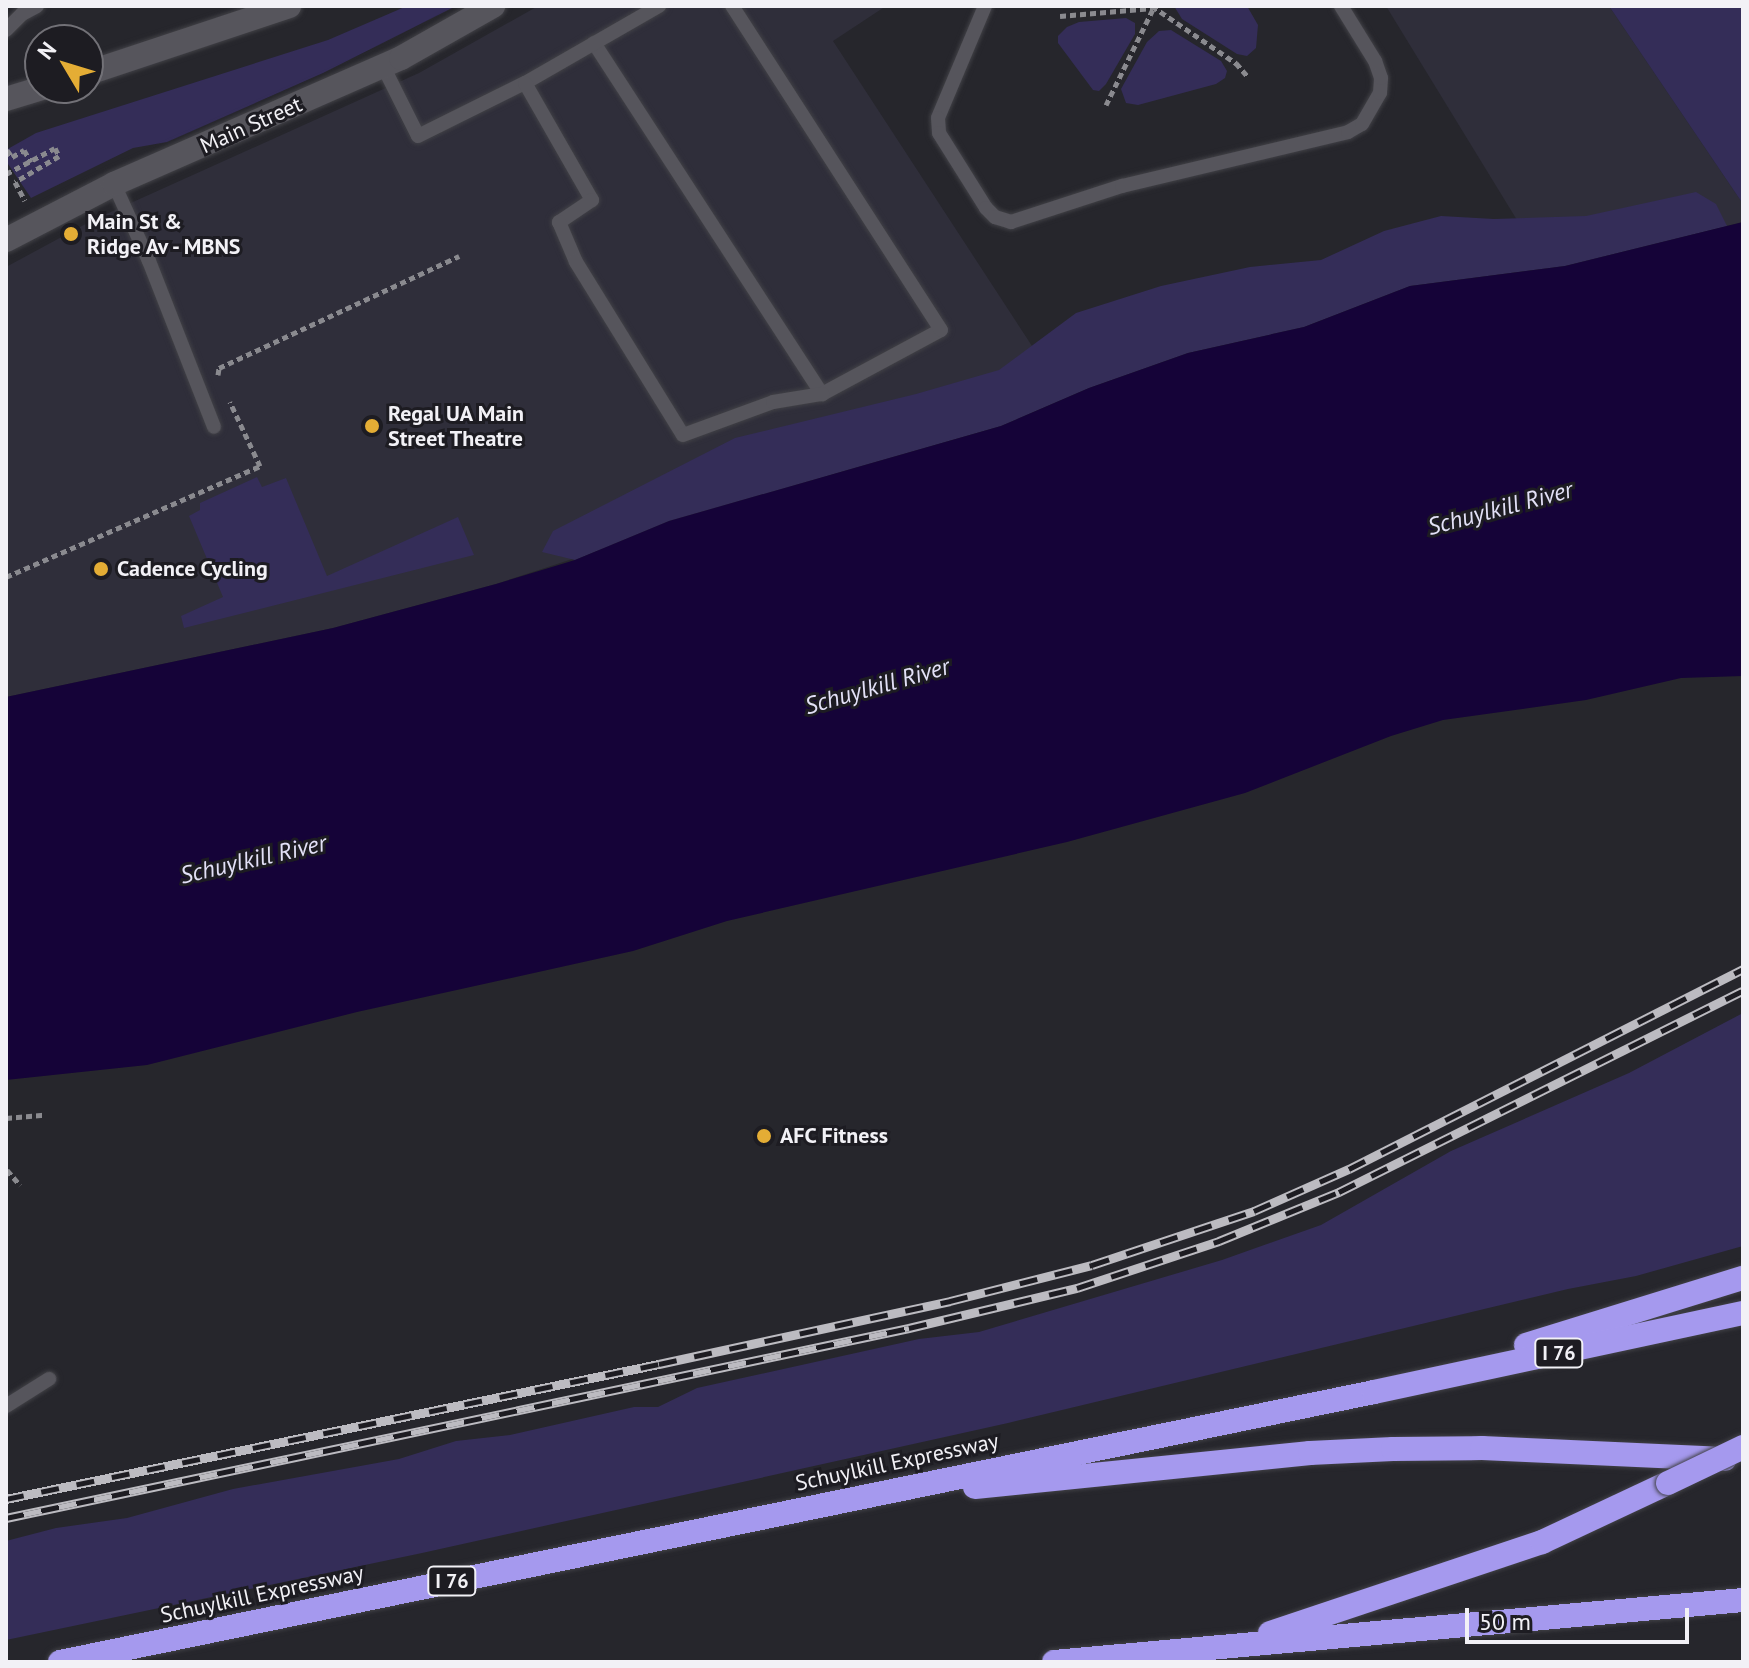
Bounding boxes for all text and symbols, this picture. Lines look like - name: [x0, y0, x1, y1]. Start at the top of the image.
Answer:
- north arrow: [24, 24, 104, 104]
- text: N: [31, 36, 62, 65]
- street label: Main Street: [196, 91, 306, 159]
- place label: Main St & Ridge Av - MBNS: [87, 208, 245, 260]
- marker: Main St & Ridge Av - MBNS: [62, 225, 80, 243]
- place label: Regal UA Main Street Theatre: [388, 400, 525, 452]
- marker: Regal UA Main Street Theatre: [363, 417, 381, 435]
- water label: Schuylkill River: [1424, 475, 1576, 541]
- place label: Cadence Cycling: [117, 556, 268, 582]
- marker: Cadence Cycling: [92, 560, 110, 578]
- water label: Schuylkill River: [801, 652, 953, 720]
- water label: Schuylkill River: [177, 828, 329, 890]
- place label: AFC Fitness: [780, 1123, 889, 1149]
- marker: AFC Fitness: [755, 1127, 773, 1145]
- road number: I 76: [1533, 1337, 1585, 1369]
- street label: Schuylkill Expressway: [793, 1428, 1001, 1496]
- street label: Schuylkill Expressway: [158, 1560, 366, 1628]
- road number: I 76: [426, 1565, 478, 1597]
- scale bar: [1469, 1592, 1693, 1642]
- text: 50 m: [1479, 1606, 1531, 1637]

